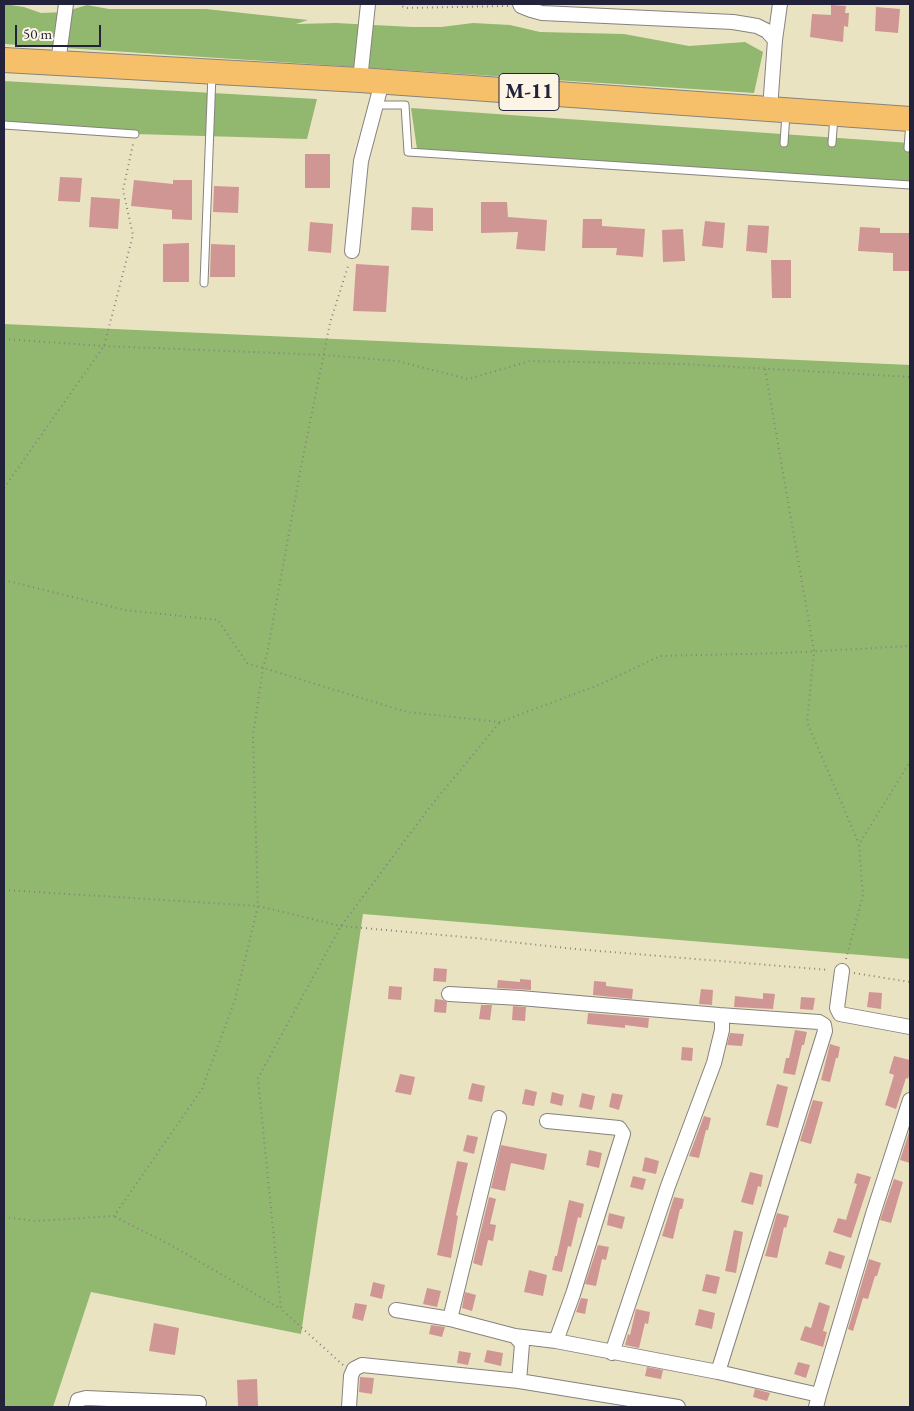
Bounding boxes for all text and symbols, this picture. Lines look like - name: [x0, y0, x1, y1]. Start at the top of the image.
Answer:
- scale bar: [18, 15, 104, 47]
- text: 50 m: [23, 24, 52, 43]
- road number: М-11: [499, 74, 559, 110]

